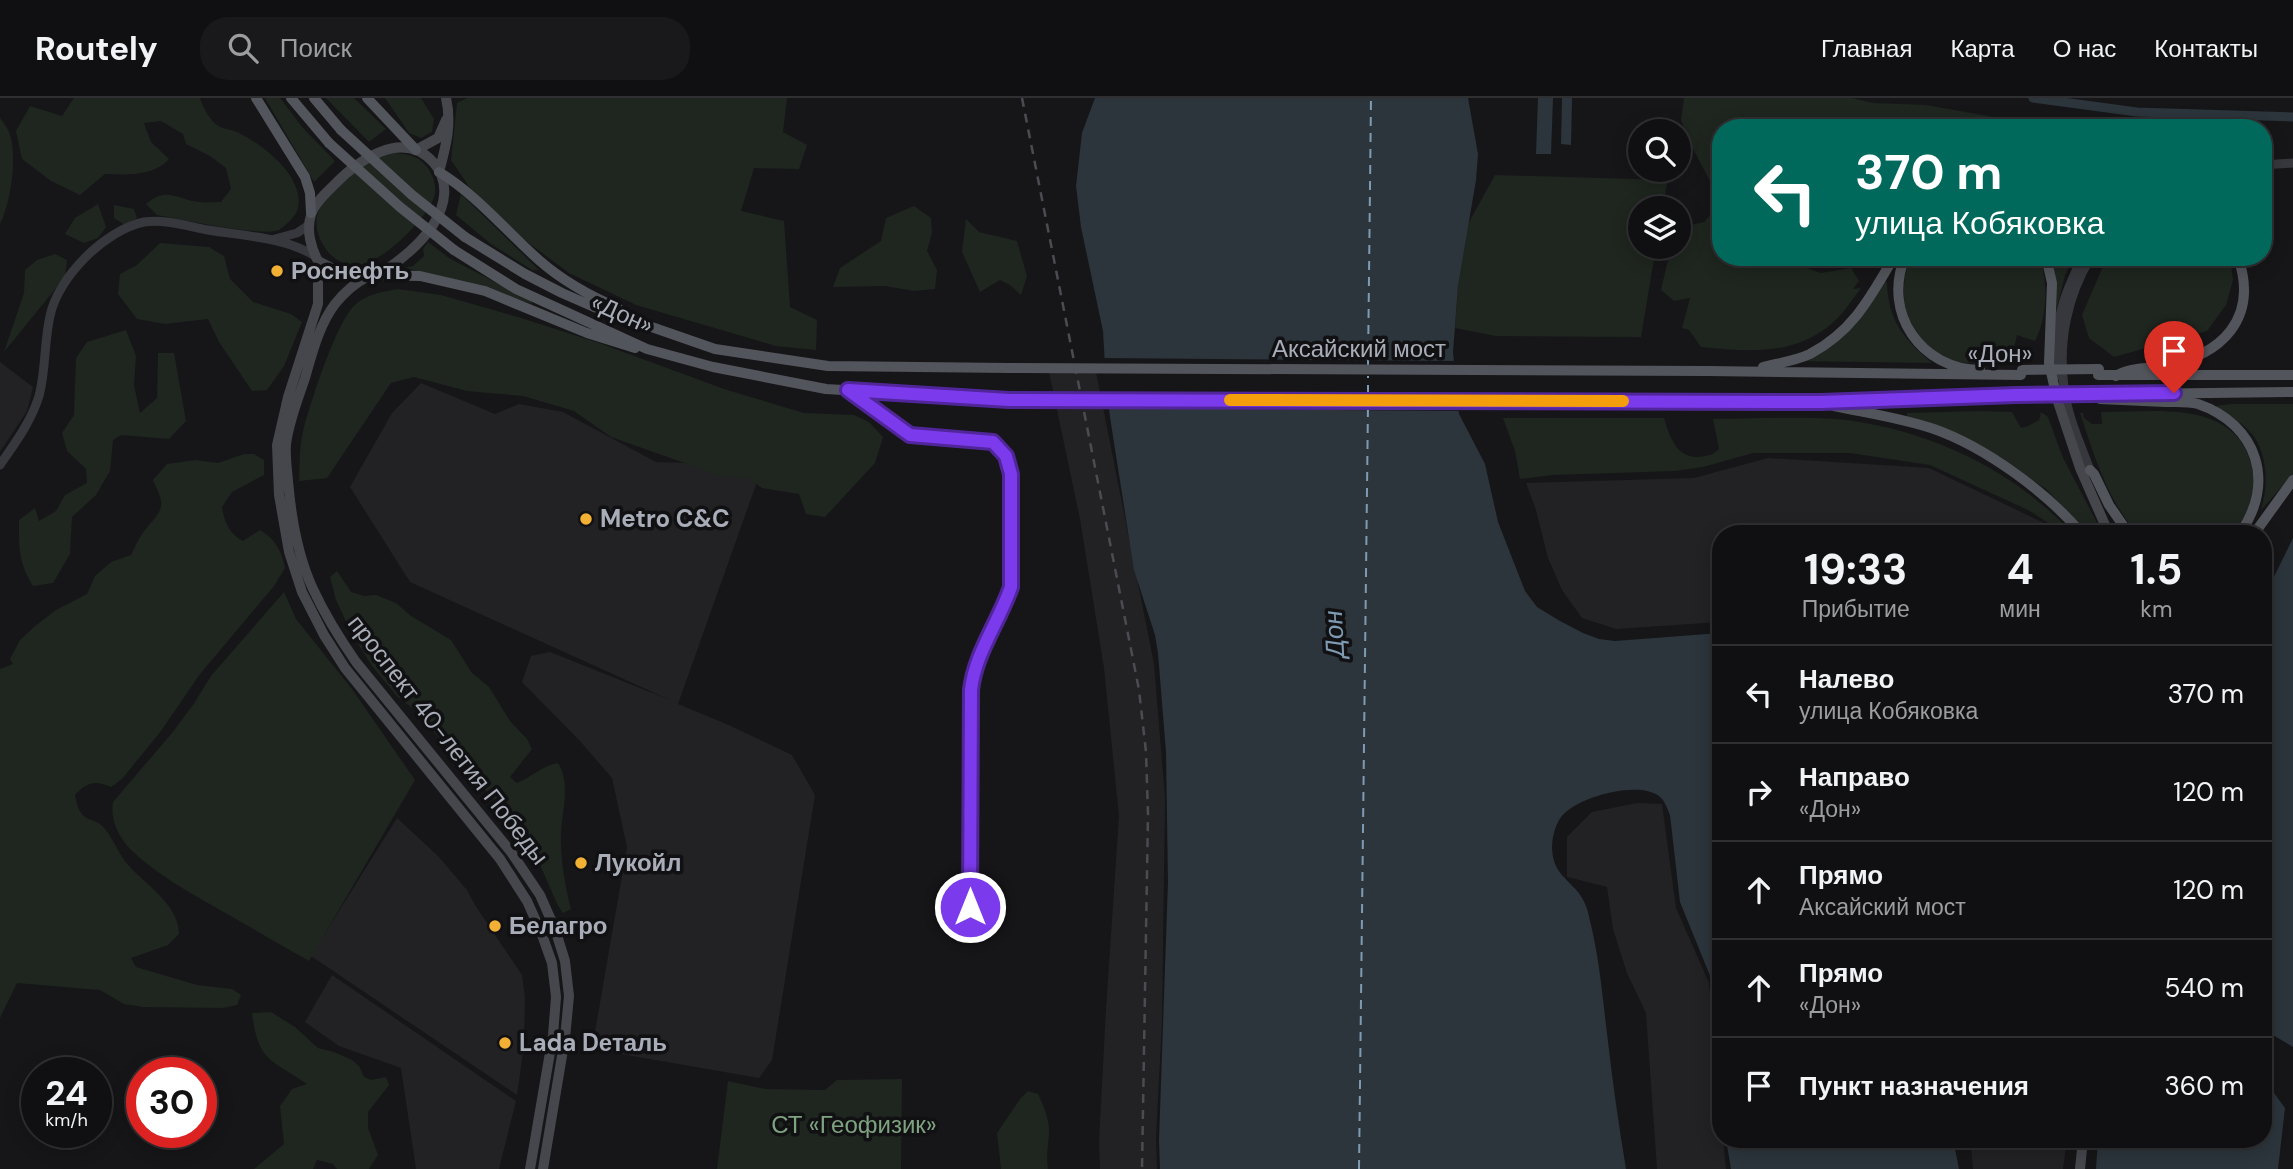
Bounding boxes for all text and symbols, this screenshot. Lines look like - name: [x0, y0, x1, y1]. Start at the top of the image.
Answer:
- search box: [200, 17, 690, 80]
- text: Routely: [35, 27, 158, 70]
- icon: search: [224, 29, 262, 67]
- text: Поиск: [280, 31, 352, 65]
- text: Главная: [1821, 33, 1912, 64]
- text: Карта: [1950, 33, 2015, 64]
- text: О нас: [2053, 33, 2116, 64]
- text: Контакты: [2154, 33, 2258, 64]
- map controls: [1628, 119, 1691, 259]
- button: search: [1628, 119, 1691, 182]
- text: 370 m: [1855, 140, 2002, 204]
- icon: left: [1740, 147, 1831, 238]
- button: layers: [1628, 196, 1691, 259]
- text: улица Кобяковка: [1855, 202, 2105, 244]
- place label: Роснефть: [291, 255, 409, 286]
- marker: Роснефть: [269, 263, 285, 279]
- street label: «Дон»: [586, 286, 658, 341]
- pin: [2144, 321, 2204, 393]
- icon: arrive: [2155, 332, 2193, 370]
- street label: Аксайский мост: [1272, 333, 1446, 364]
- street label: «Дон»: [1968, 338, 2032, 369]
- place label: Metro C&C: [600, 503, 730, 534]
- marker: Metro C&C: [578, 511, 594, 527]
- text: 19:33: [1804, 542, 1907, 597]
- text: 4: [2006, 542, 2034, 597]
- text: 1.5: [2130, 542, 2182, 597]
- text: Прибытие: [1802, 594, 1910, 624]
- text: мин: [1999, 594, 2041, 624]
- text: km: [2140, 594, 2172, 624]
- street label: проспект 40-летия Победы: [341, 609, 556, 871]
- water label: Дон: [1316, 610, 1352, 661]
- text: Налево: [1799, 662, 1894, 696]
- icon: left: [1740, 675, 1778, 713]
- text: 370 m: [2168, 677, 2244, 711]
- text: улица Кобяковка: [1799, 696, 1978, 726]
- text: Направо: [1799, 760, 1910, 794]
- icon: right: [1740, 773, 1778, 811]
- text: 120 m: [2173, 775, 2244, 809]
- text: «Дон»: [1799, 794, 1861, 824]
- place label: Лукойл: [595, 847, 682, 878]
- marker: Лукойл: [573, 855, 589, 871]
- text: Прямо: [1799, 858, 1883, 892]
- position arrow: [933, 870, 1007, 944]
- icon: ahead: [1740, 871, 1778, 909]
- text: 120 m: [2173, 873, 2244, 907]
- text: Аксайский мост: [1799, 892, 1966, 922]
- place label: Белагро: [509, 910, 608, 941]
- marker: Белагро: [487, 918, 503, 934]
- text: Прямо: [1799, 956, 1883, 990]
- icon: ahead: [1740, 969, 1778, 1007]
- text: 540 m: [2164, 971, 2244, 1005]
- text: «Дон»: [1799, 990, 1861, 1020]
- place label: Lada Dеталь: [519, 1027, 667, 1058]
- marker: Lada Dеталь: [497, 1035, 513, 1051]
- speed limit sign: 30: [126, 1057, 217, 1148]
- icon: arrive: [1740, 1067, 1778, 1105]
- text: Пункт назначения: [1799, 1069, 2029, 1103]
- text: 360 m: [2164, 1069, 2244, 1103]
- text: 24: [45, 1070, 88, 1116]
- text: km/h: [45, 1108, 88, 1132]
- park label: СТ «Геофизик»: [771, 1109, 937, 1140]

